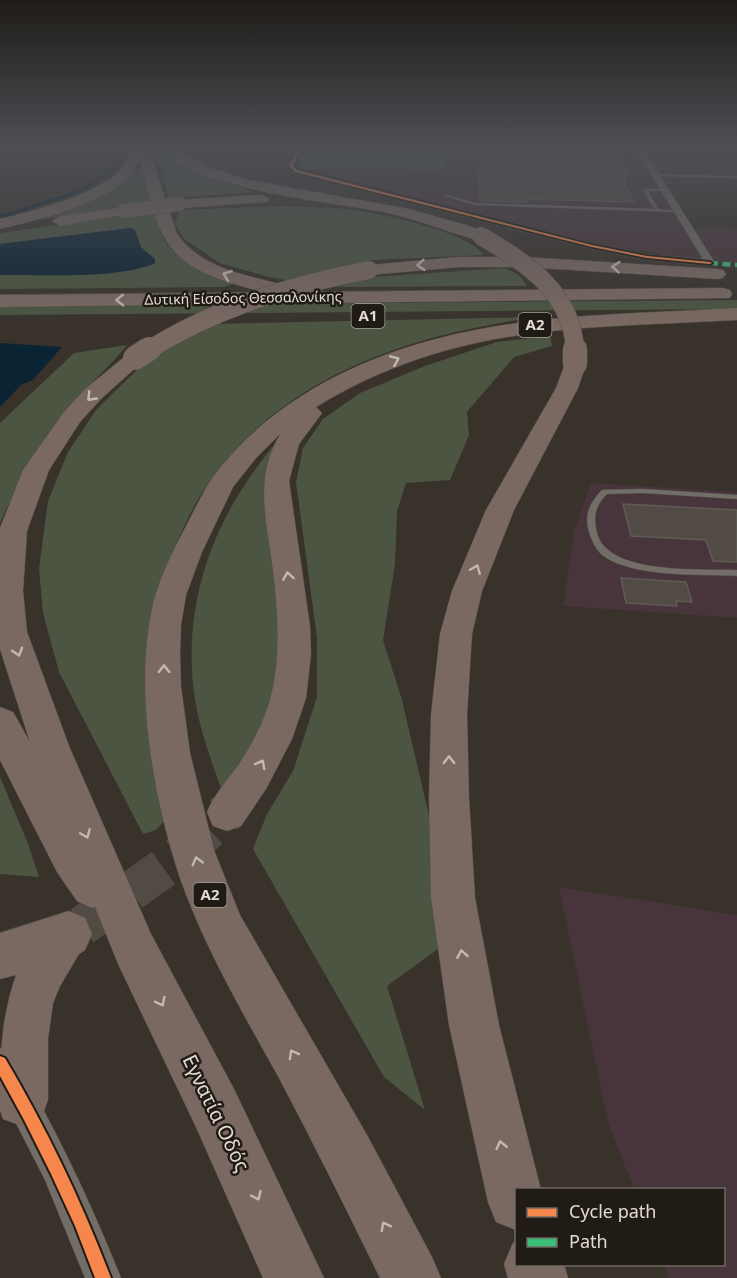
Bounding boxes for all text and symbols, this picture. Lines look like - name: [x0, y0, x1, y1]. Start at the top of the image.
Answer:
- one-way arrow: [417, 258, 426, 271]
- one-way arrow: [611, 261, 620, 274]
- one-way arrow: [222, 269, 233, 282]
- street label: Δυτική Είσοδος Θεσσαλονίκης: [144, 286, 342, 309]
- one-way arrow: [115, 293, 124, 306]
- road number: Α1: [352, 304, 385, 328]
- road number: Α2: [518, 313, 552, 337]
- one-way arrow: [389, 355, 400, 367]
- one-way arrow: [88, 389, 99, 400]
- one-way arrow: [469, 564, 481, 575]
- one-way arrow: [283, 571, 295, 580]
- one-way arrow: [10, 646, 23, 657]
- one-way arrow: [158, 665, 170, 674]
- one-way arrow: [443, 756, 455, 765]
- one-way arrow: [254, 760, 265, 771]
- one-way arrow: [79, 828, 91, 839]
- one-way arrow: [192, 856, 204, 867]
- road number: Α2: [194, 883, 226, 907]
- one-way arrow: [456, 950, 469, 960]
- one-way arrow: [154, 996, 166, 1007]
- street label: Εγνατία Οδός: [177, 1050, 256, 1176]
- one-way arrow: [289, 1050, 300, 1060]
- one-way arrow: [496, 1141, 509, 1151]
- legend: [515, 1188, 725, 1266]
- one-way arrow: [249, 1190, 261, 1201]
- text: Cycle path: [569, 1199, 656, 1223]
- one-way arrow: [381, 1222, 392, 1232]
- text: Path: [569, 1229, 608, 1253]

